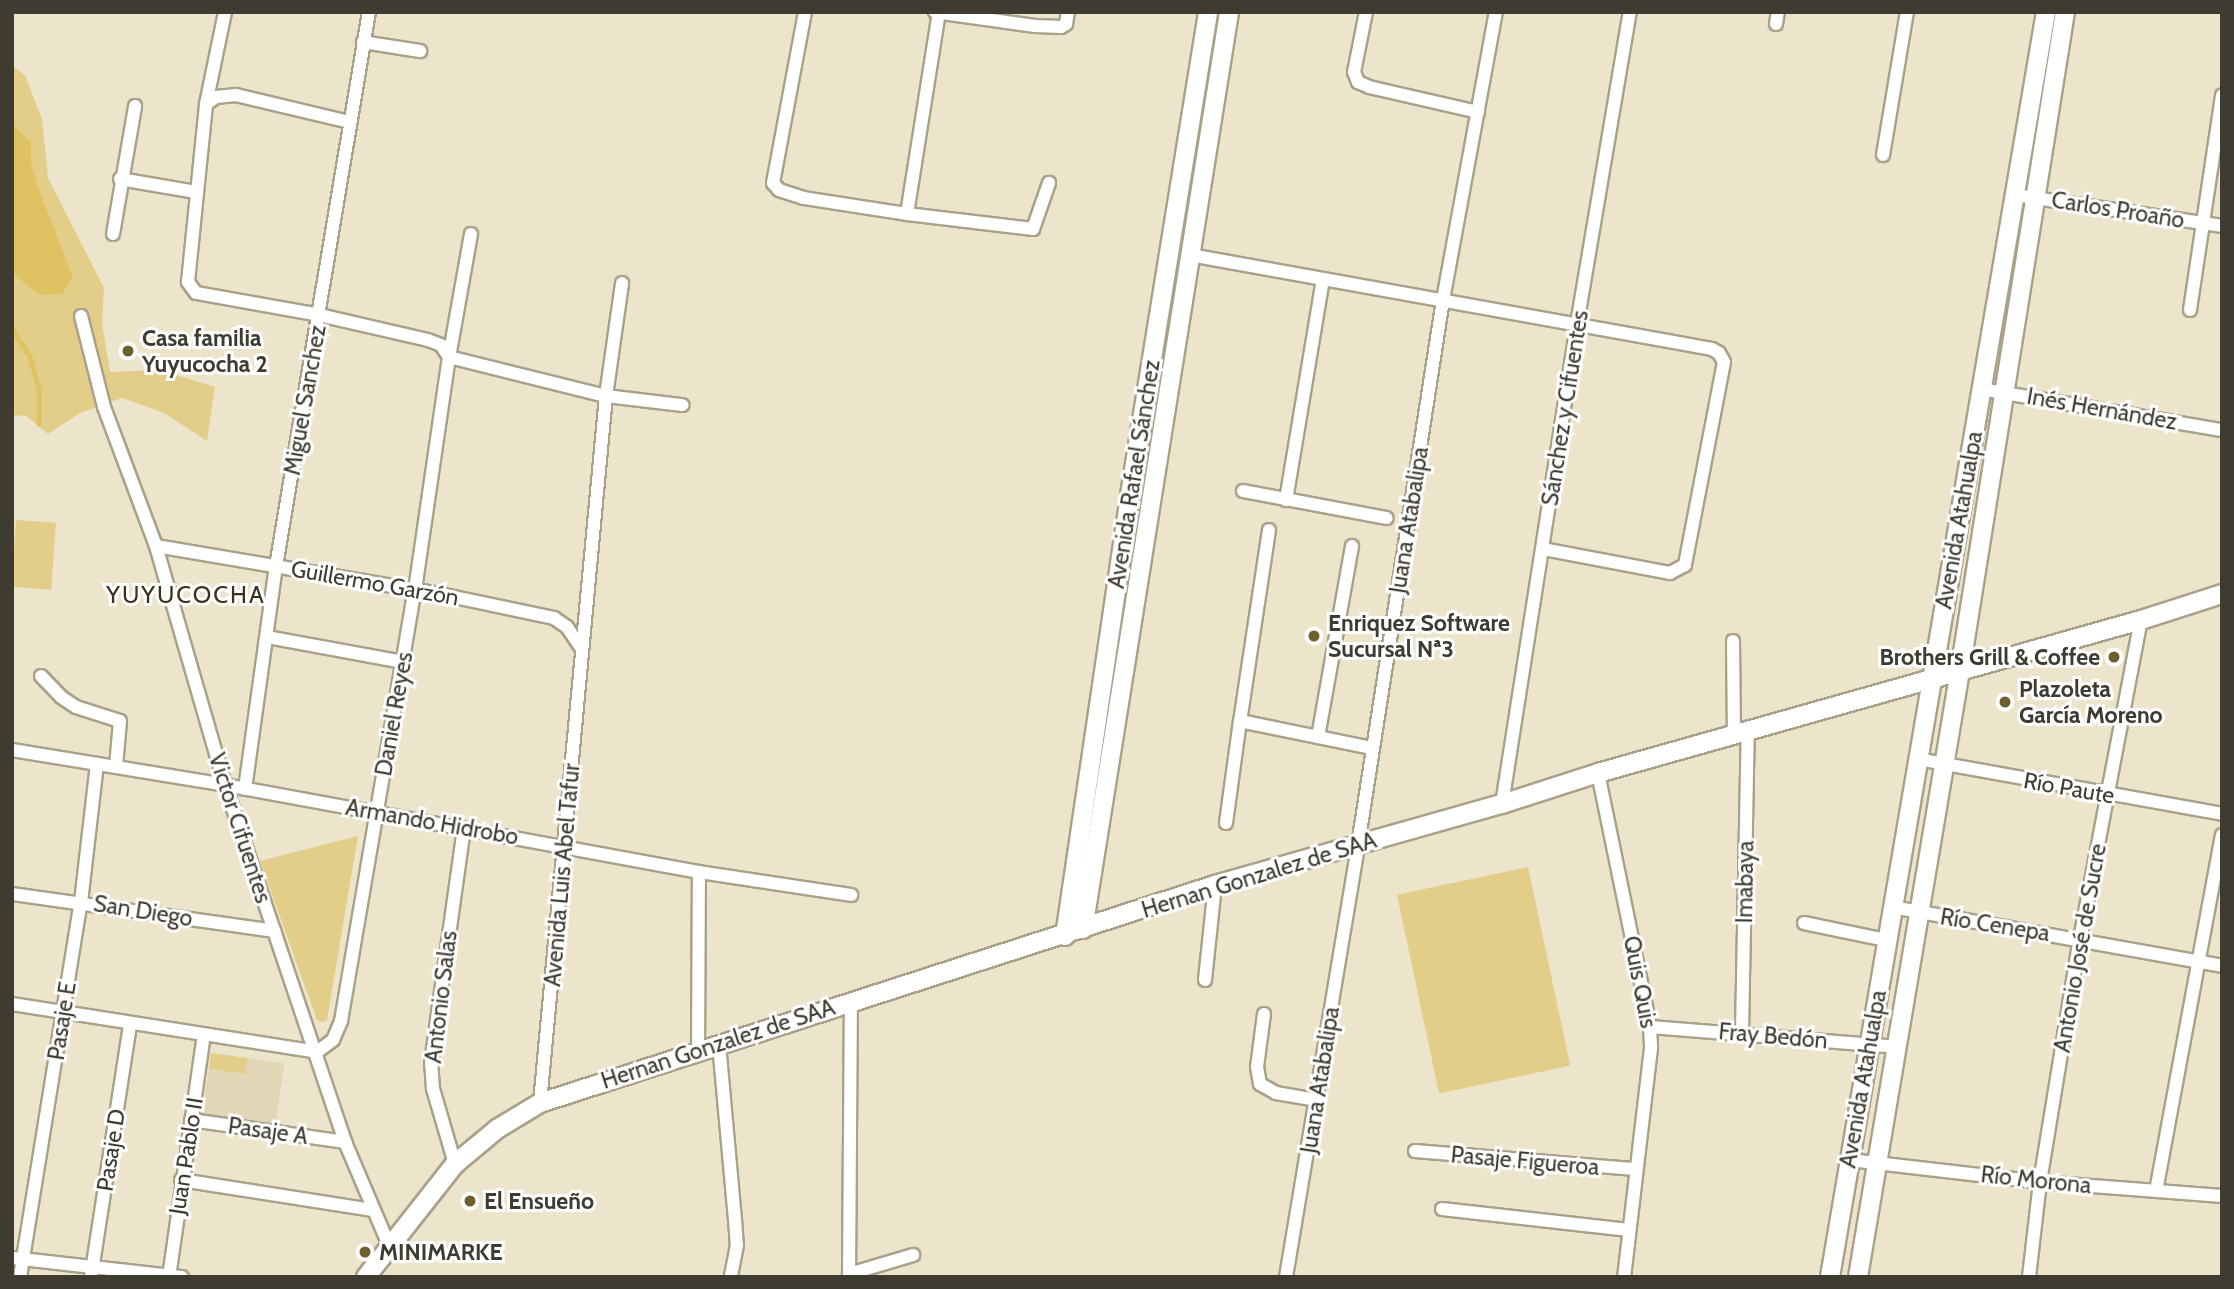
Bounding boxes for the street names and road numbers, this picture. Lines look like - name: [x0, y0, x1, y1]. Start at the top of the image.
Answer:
- street label: Carlos Proaño: [2050, 186, 2186, 234]
- street label: Sánchez y Cifuentes: [1536, 308, 1594, 508]
- street label: Miguel Sanchez: [278, 323, 332, 477]
- street label: Avenida Rafael Sánchez: [1102, 358, 1166, 590]
- street label: Inés Hernández: [2025, 382, 2179, 436]
- street label: Avenida Atahualpa: [1930, 429, 1988, 611]
- street label: Juana Atabalipa: [1384, 445, 1434, 595]
- street label: Guillermo Garzón: [289, 555, 461, 611]
- street label: Daniel Reyes: [370, 650, 418, 778]
- street label: Victor Cifuentes: [203, 750, 277, 906]
- street label: Avenida Luis Abel Tafur: [538, 762, 586, 988]
- street label: Río Paute: [2021, 766, 2117, 810]
- street label: Armando Hidrobo: [344, 793, 520, 851]
- street label: Hernan Gonzalez de SAA: [1138, 826, 1380, 924]
- street label: Imabaya: [1730, 840, 1760, 924]
- street label: Antonio José de Sucre: [2048, 841, 2112, 1055]
- street label: San Diego: [92, 890, 194, 932]
- street label: Río Cenepa: [1938, 903, 2052, 947]
- street label: Antonio Salas: [419, 929, 463, 1065]
- street label: Quis Quis: [1618, 934, 1662, 1030]
- street label: Pasaje E: [42, 980, 82, 1062]
- street label: Avenida Atahualpa: [1834, 988, 1892, 1170]
- street label: Hernan Gonzalez de SAA: [598, 993, 838, 1095]
- street label: Juana Atabalipa: [1295, 1005, 1345, 1155]
- street label: Fray Bedón: [1717, 1017, 1829, 1055]
- street label: Juan Pablo II: [163, 1095, 209, 1217]
- street label: Pasaje D: [91, 1107, 131, 1193]
- street label: Pasaje A: [226, 1112, 310, 1150]
- street label: Pasaje Figueroa: [1450, 1141, 1600, 1181]
- street label: Río Morona: [1979, 1160, 2093, 1200]

